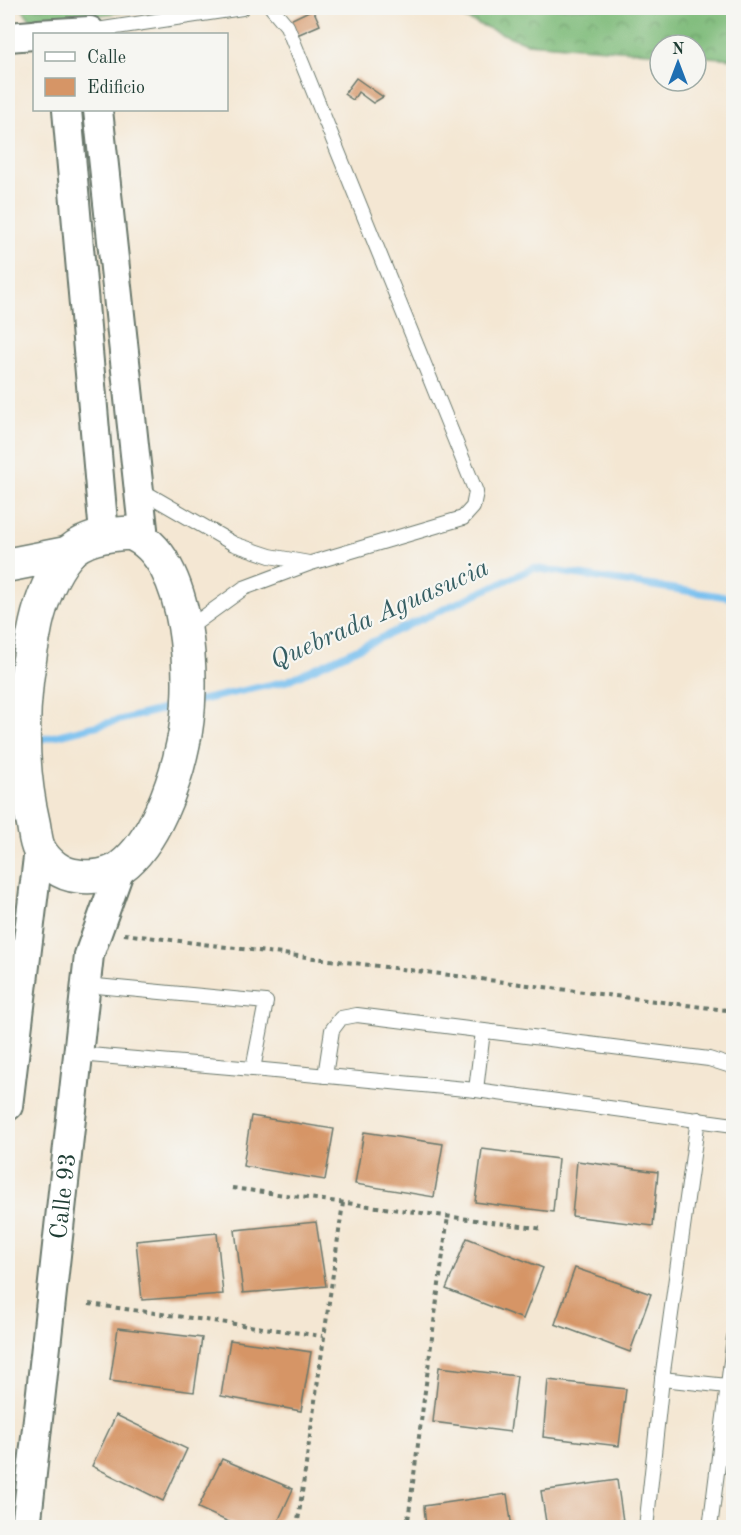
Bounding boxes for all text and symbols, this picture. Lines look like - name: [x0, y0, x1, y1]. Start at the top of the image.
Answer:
- legend: [33, 33, 228, 111]
- north arrow: [648, 33, 708, 93]
- text: N: [672, 42, 685, 58]
- text: Calle: [87, 49, 126, 67]
- text: Edificio: [87, 79, 145, 97]
- water label: Quebrada Aguasucia: [267, 555, 493, 675]
- street label: Calle 93: [48, 1152, 81, 1241]

